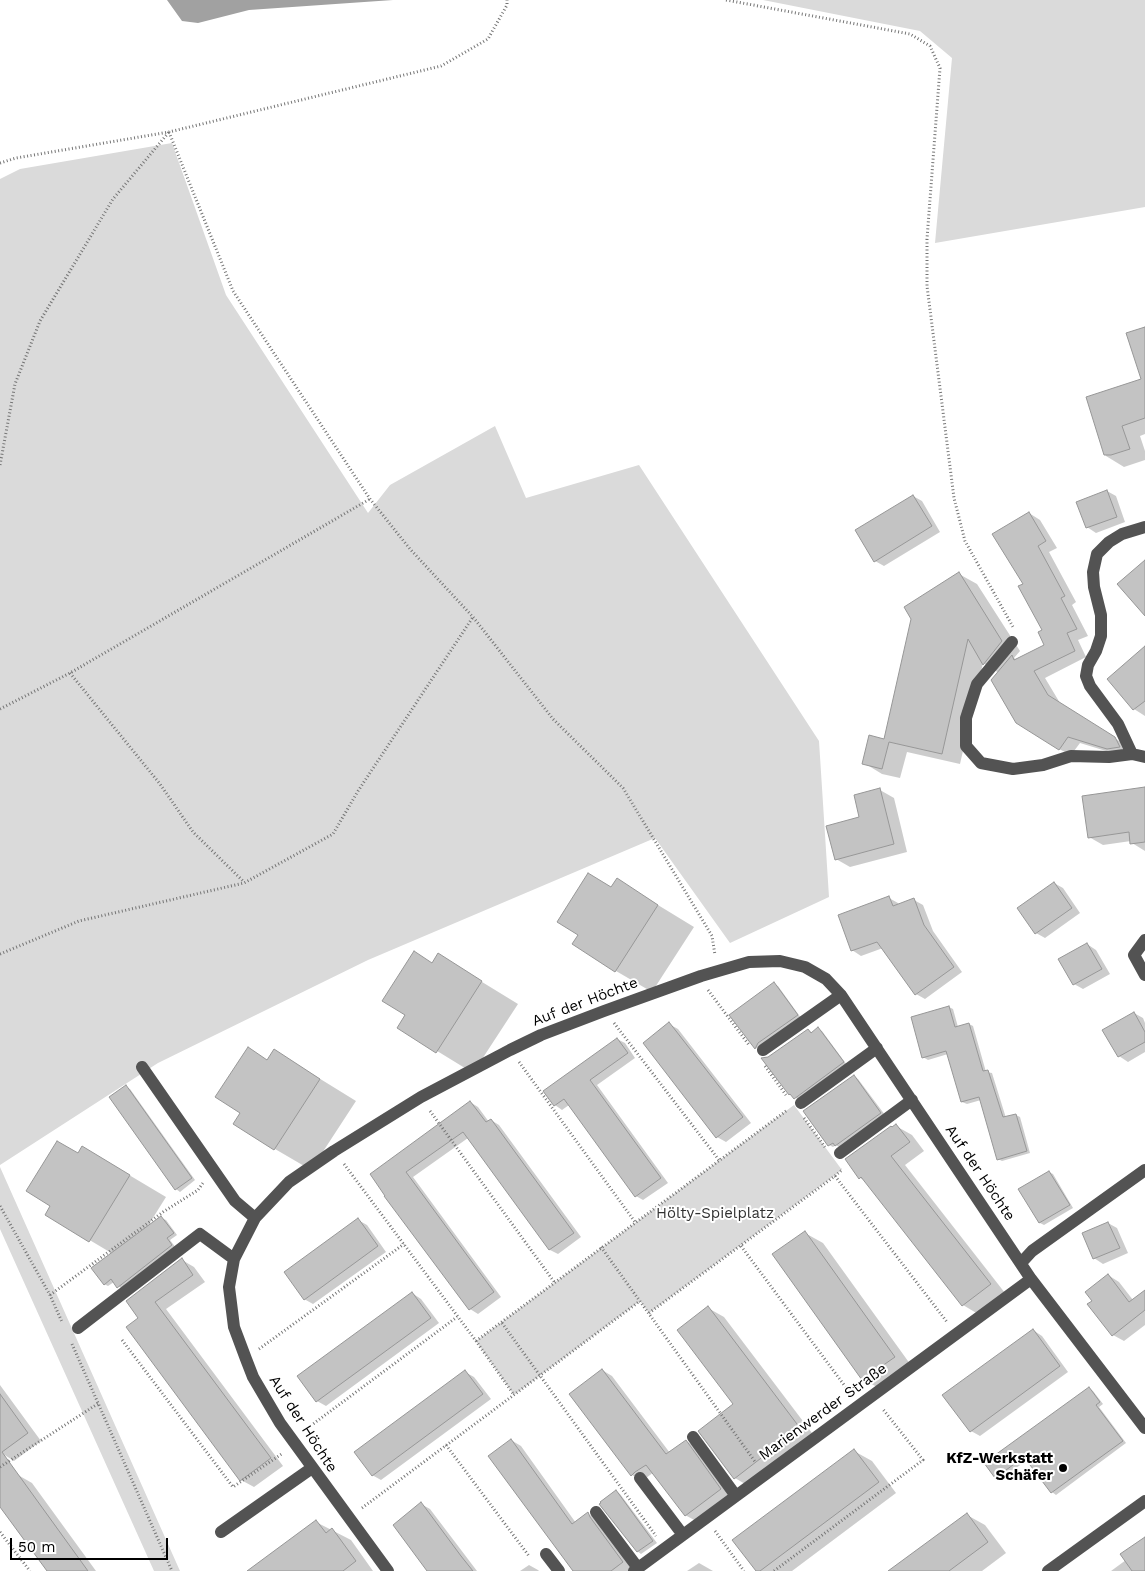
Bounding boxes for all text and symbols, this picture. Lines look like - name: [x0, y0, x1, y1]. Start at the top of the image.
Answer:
- street label: Auf der Höchte: [530, 974, 640, 1030]
- street label: Auf der Höchte: [941, 1122, 1019, 1224]
- park label: Hölty-Spielplatz: [656, 1205, 774, 1223]
- street label: Marienwerder Straße: [756, 1360, 890, 1464]
- street label: Auf der Höchte: [265, 1372, 341, 1476]
- place label: KfZ-Werkstatt Schäfer: [946, 1450, 1053, 1485]
- marker: KfZ-Werkstatt Schäfer: [1057, 1462, 1069, 1474]
- scale bar: [12, 1528, 170, 1560]
- text: 50 m: [18, 1538, 55, 1556]

